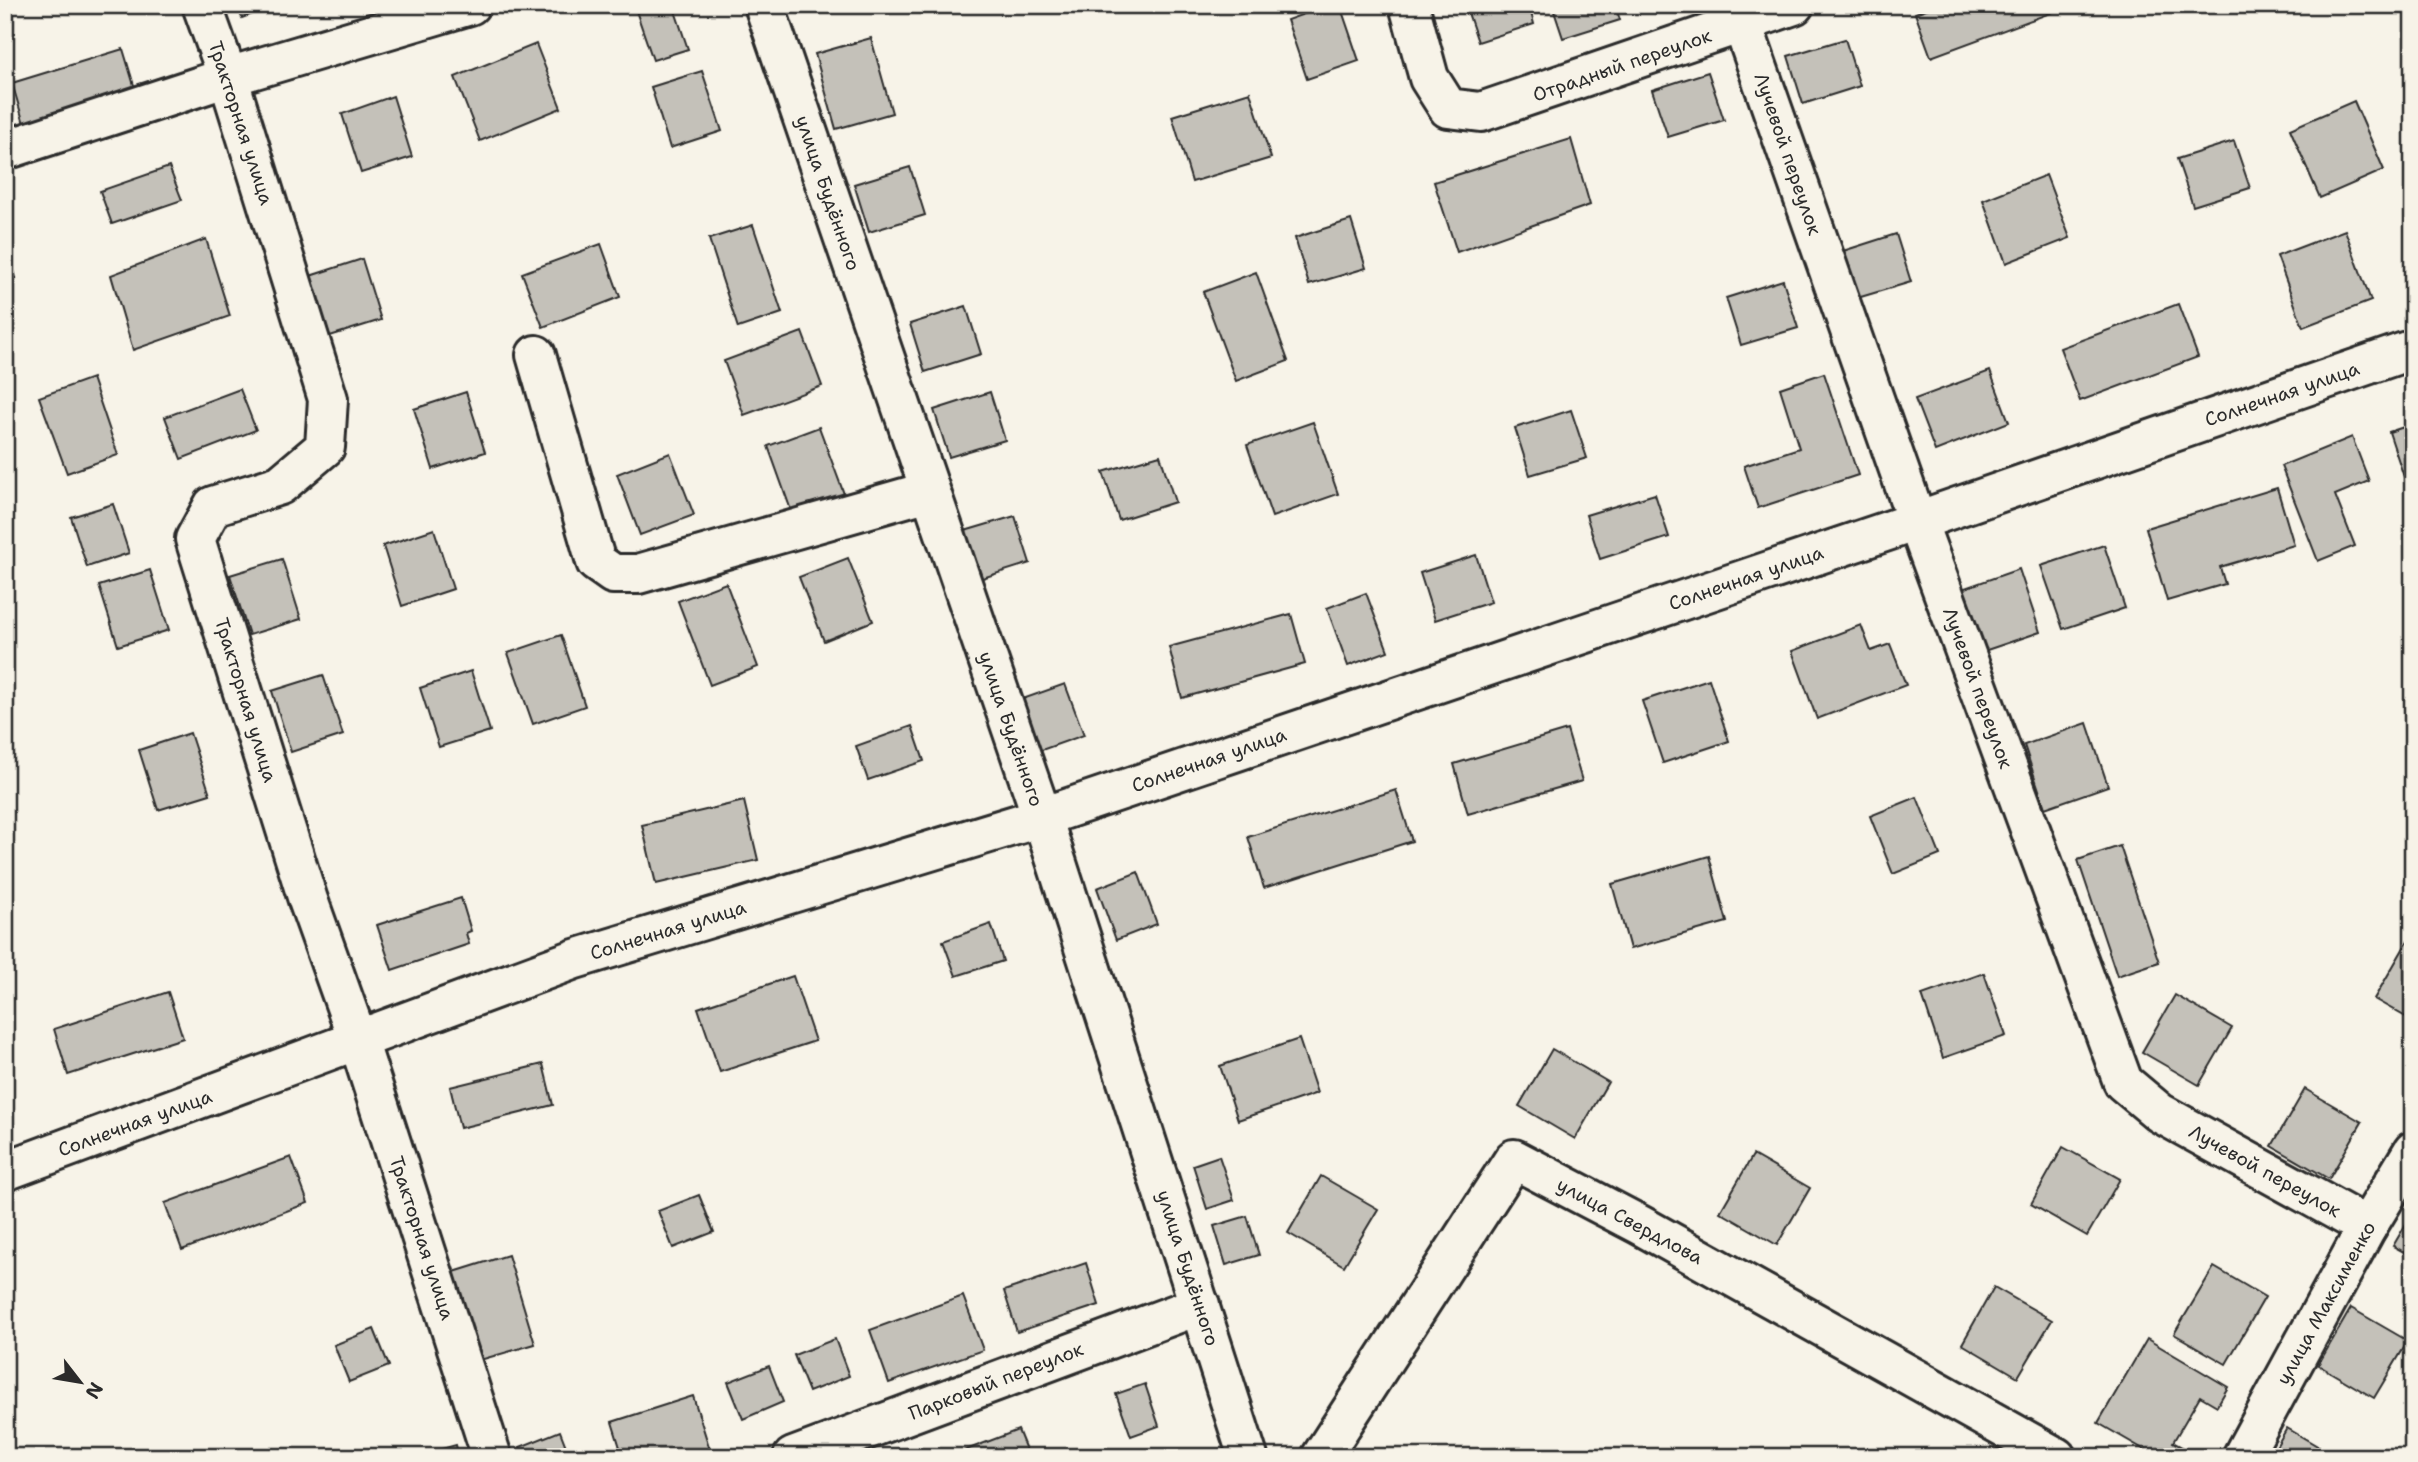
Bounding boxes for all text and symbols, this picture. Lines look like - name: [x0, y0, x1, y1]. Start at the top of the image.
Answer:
- street label: Отрадный переулок: [1529, 23, 1715, 107]
- street label: Тракторная улица: [203, 38, 279, 208]
- street label: Лучевой переулок: [1749, 70, 1827, 238]
- street label: улица Будённого: [790, 112, 866, 274]
- street label: Солнечная улица: [2201, 356, 2363, 432]
- street label: Солнечная улица: [1665, 540, 1827, 616]
- street label: Лучевой переулок: [1937, 604, 2019, 772]
- street label: Тракторная улица: [209, 615, 283, 786]
- street label: улица Будённого: [973, 648, 1049, 810]
- street label: Солнечная улица: [1128, 722, 1290, 798]
- street label: Солнечная улица: [587, 894, 749, 966]
- street label: Солнечная улица: [55, 1083, 216, 1162]
- street label: Лучевой переулок: [2185, 1119, 2345, 1223]
- street label: Тракторная улица: [384, 1153, 460, 1323]
- street label: улица Свердлова: [1553, 1172, 1708, 1270]
- street label: улица Будённого: [1151, 1187, 1225, 1349]
- street label: улица Максименко: [2271, 1217, 2381, 1389]
- street label: Парковый переулок: [905, 1336, 1087, 1426]
- north arrow: [46, 1346, 116, 1416]
- text: N: [80, 1378, 109, 1403]

